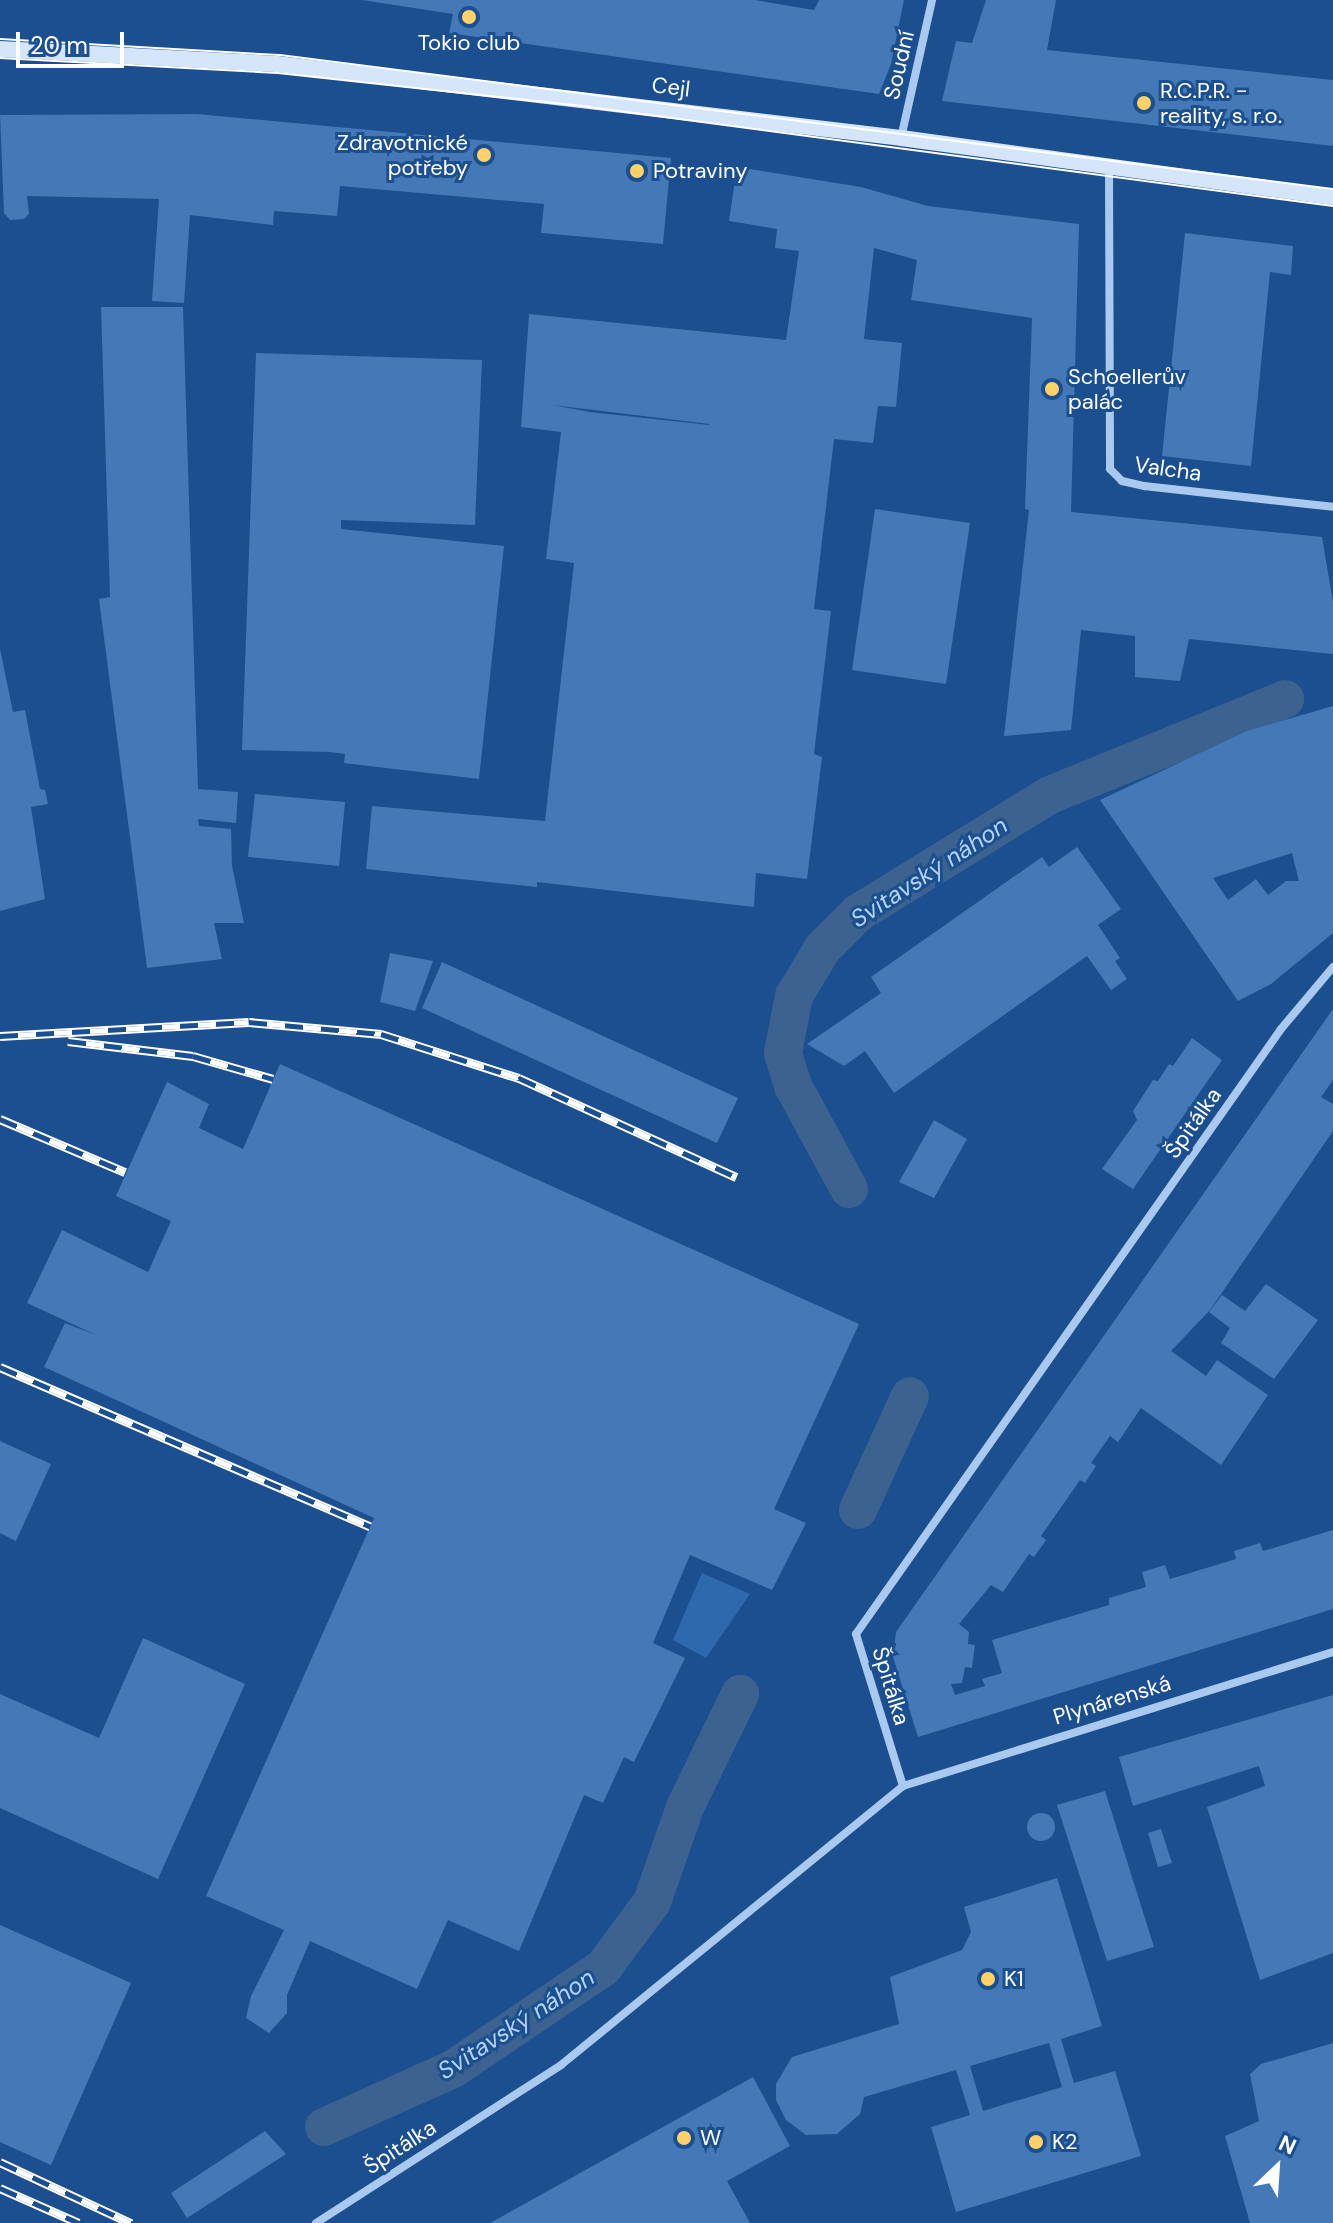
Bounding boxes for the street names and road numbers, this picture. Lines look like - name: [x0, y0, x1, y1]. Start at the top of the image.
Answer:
- street label: Soudní: [878, 28, 920, 102]
- street label: Cejl: [650, 72, 692, 102]
- street label: Valcha: [1133, 451, 1203, 487]
- street label: Špitálka: [1159, 1083, 1227, 1163]
- street label: Špitálka: [867, 1644, 915, 1728]
- street label: Plynárenská: [1050, 1670, 1174, 1730]
- street label: Špitálka: [359, 2114, 441, 2180]

